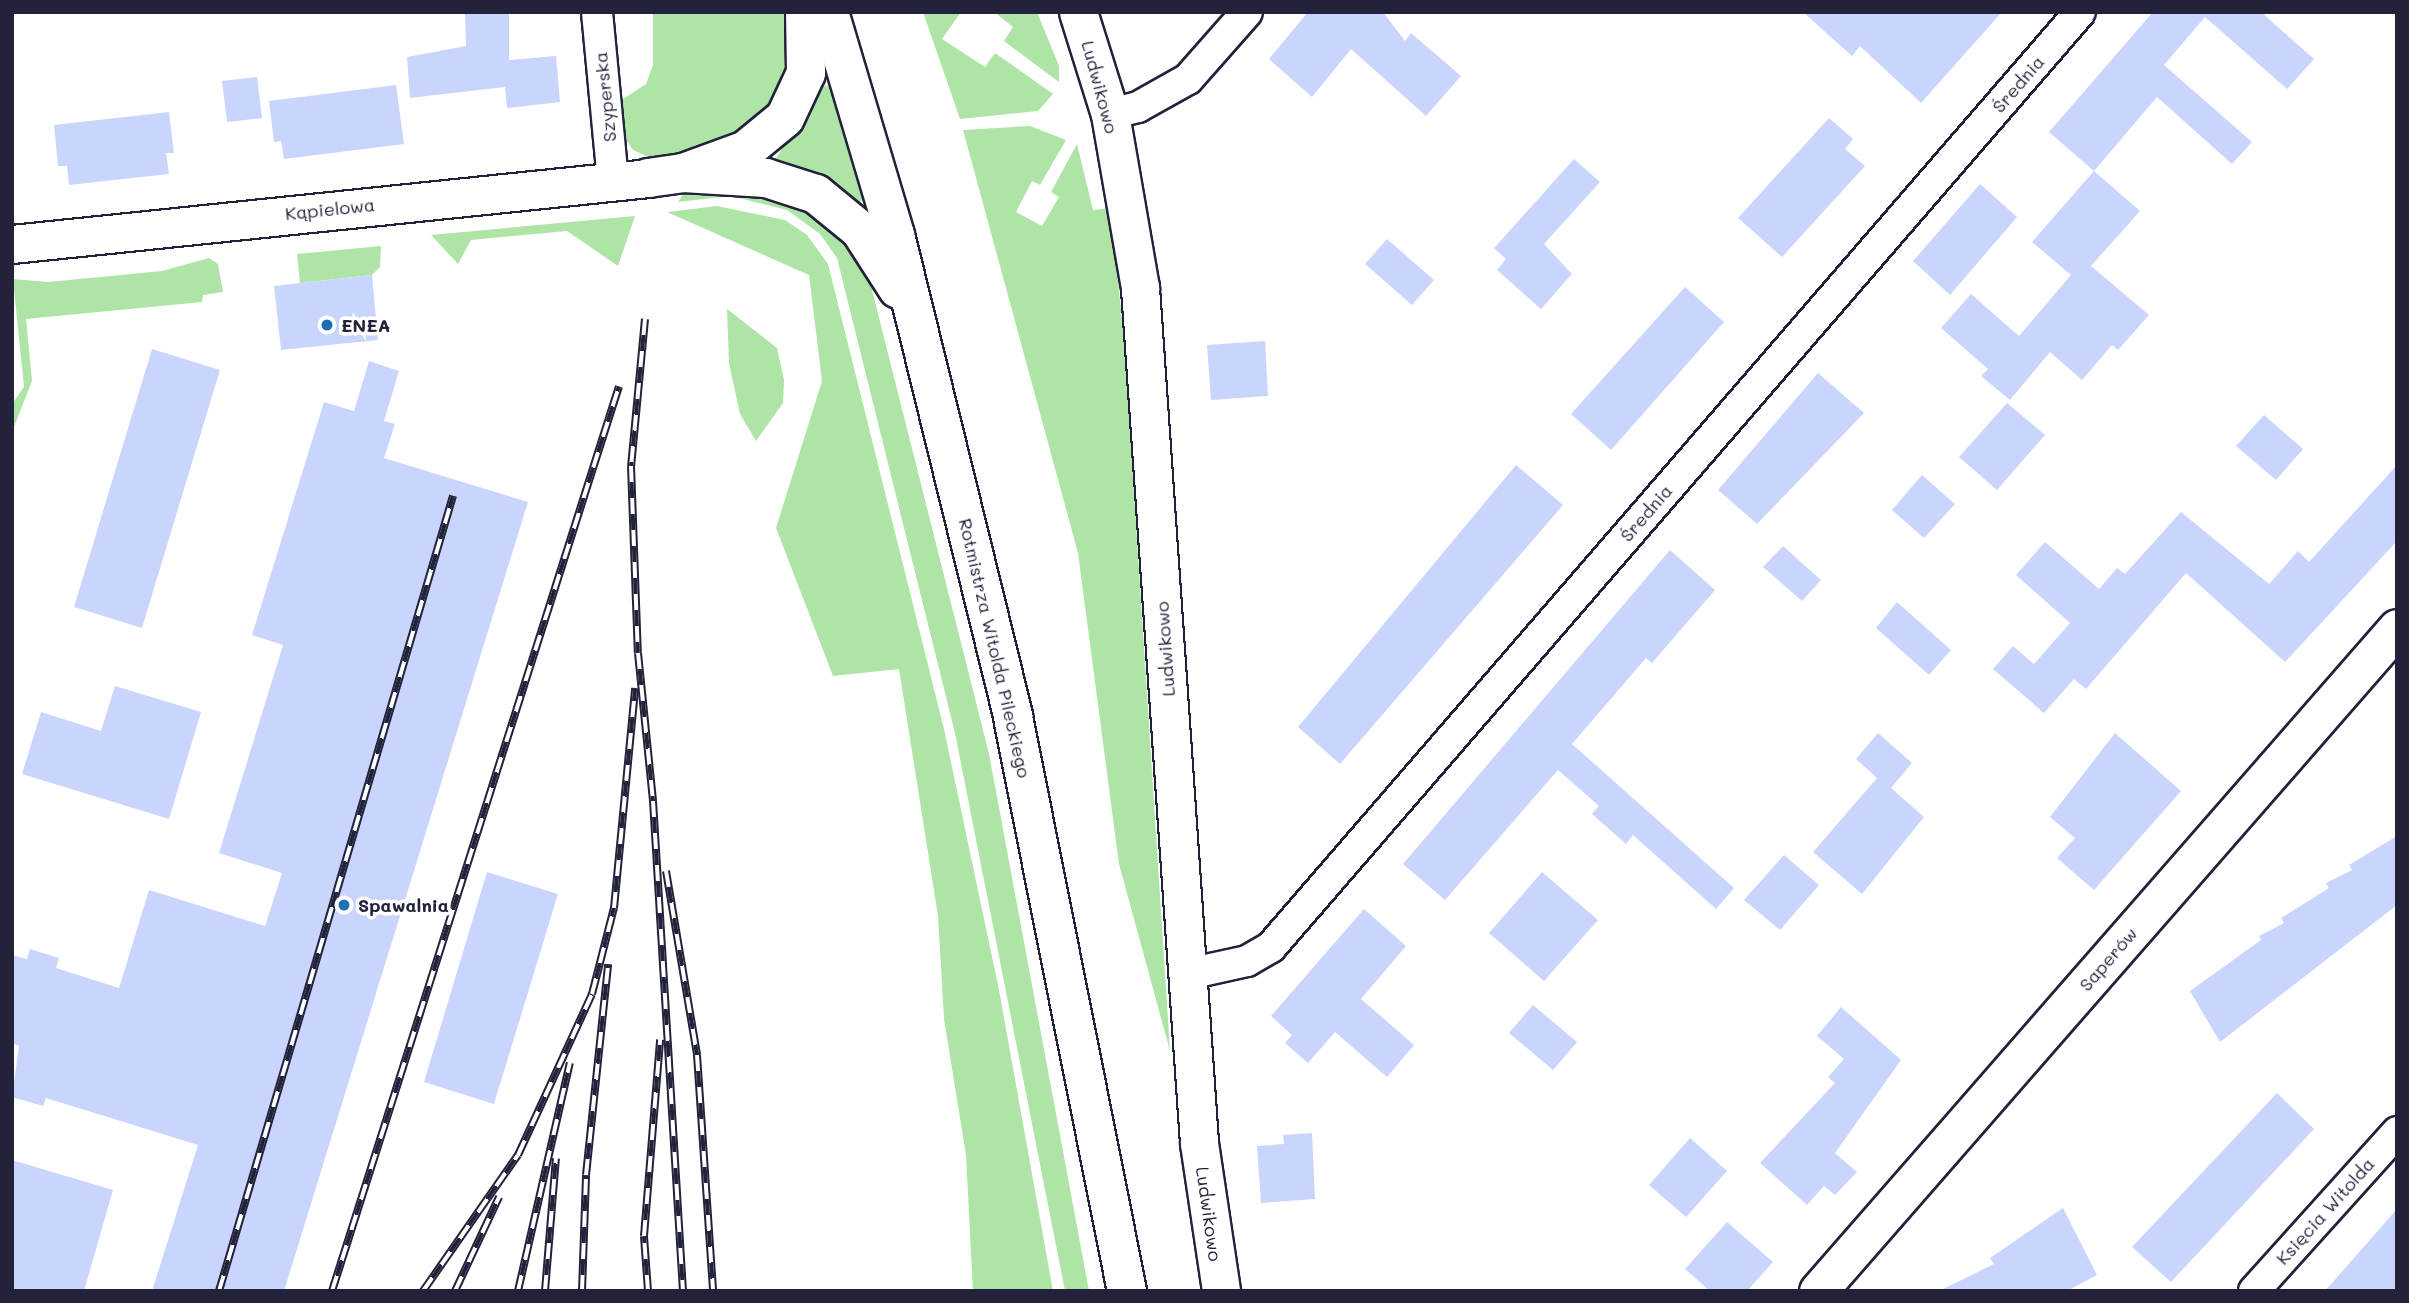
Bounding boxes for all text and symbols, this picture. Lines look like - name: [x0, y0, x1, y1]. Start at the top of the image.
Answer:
- street label: Ludwikowo: [1077, 38, 1123, 136]
- street label: Szyperska: [590, 51, 620, 143]
- street label: Średnia: [1987, 51, 2049, 117]
- street label: Kąpielowa: [284, 194, 376, 224]
- place label: ENEA: [341, 314, 390, 336]
- marker: ENEA: [319, 317, 335, 333]
- street label: Średnia: [1615, 480, 1677, 546]
- street label: Rotmistrza Witolda Pileckiego: [955, 516, 1035, 780]
- street label: Ludwikowo: [1151, 601, 1179, 697]
- place label: Spawalnia: [358, 894, 449, 916]
- marker: Spawalnia: [336, 897, 352, 913]
- street label: Saperów: [2075, 923, 2141, 995]
- street label: Księcia Witolda: [2271, 1153, 2379, 1269]
- street label: Ludwikowo: [1192, 1165, 1226, 1263]

